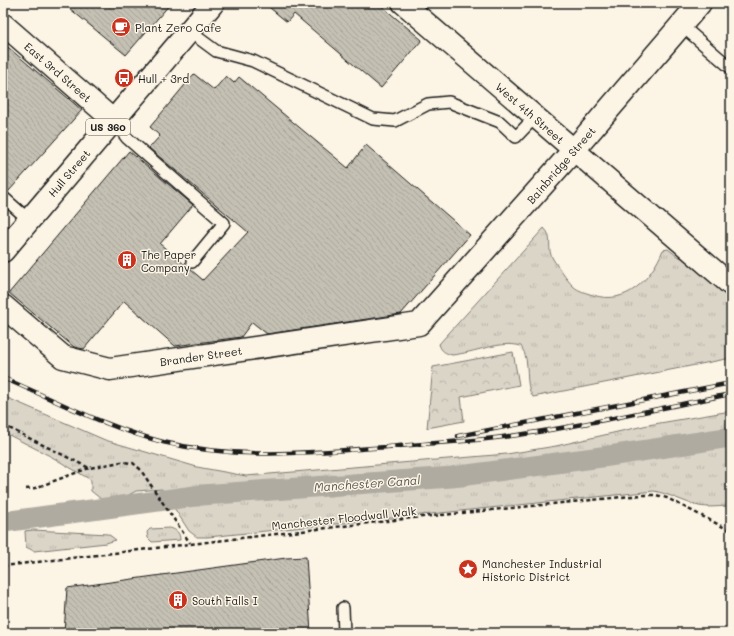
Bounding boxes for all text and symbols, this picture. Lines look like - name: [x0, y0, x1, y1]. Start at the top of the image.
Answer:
- cafe icon: Plant Zero Cafe: [110, 16, 132, 38]
- place label: Plant Zero Cafe: [135, 20, 222, 35]
- street label: East 3rd Street: [21, 39, 95, 105]
- bus stop icon: Hull + 3rd: [113, 67, 135, 89]
- place label: Hull + 3rd: [138, 71, 189, 86]
- street label: West 4th Street: [493, 79, 568, 147]
- road number: US 360: [86, 119, 130, 135]
- street label: Bainbridge Street: [523, 123, 599, 207]
- street label: Hull Street: [45, 146, 93, 200]
- place label: The Paper Company: [141, 247, 196, 275]
- building icon: The Paper Company: [116, 249, 138, 271]
- street label: Brander Street: [159, 343, 243, 369]
- water label: Manchester Canal: [313, 471, 421, 495]
- street label: Manchester Floodwall Walk: [271, 503, 417, 533]
- place label: Manchester Industrial Historic District: [482, 556, 602, 584]
- place icon: Manchester Industrial Historic District: [457, 558, 479, 580]
- building icon: South Falls I: [167, 589, 189, 611]
- place label: South Falls I: [192, 593, 258, 608]

